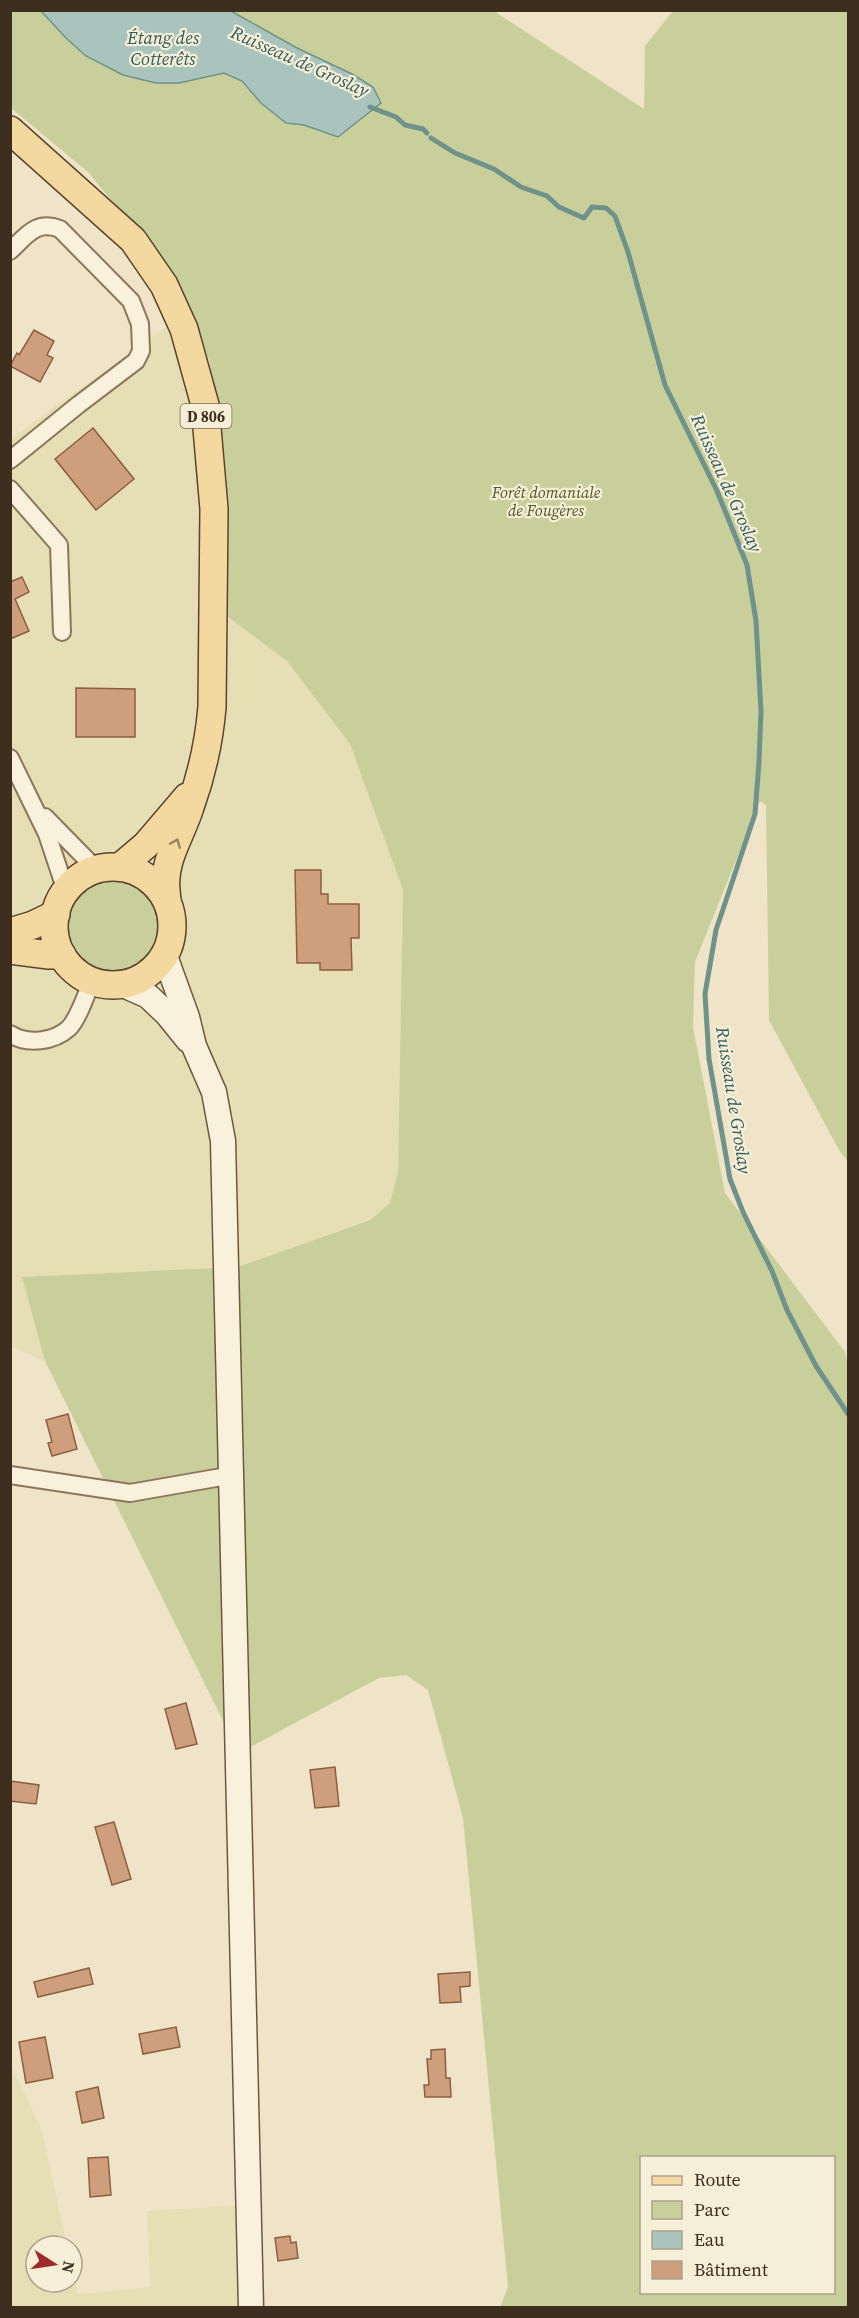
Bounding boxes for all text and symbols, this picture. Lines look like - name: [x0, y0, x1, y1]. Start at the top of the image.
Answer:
- water label: Ruisseau de Groslay: [226, 19, 373, 103]
- water label: Étang des Cotterêts: [126, 25, 200, 71]
- road number: D 806: [180, 404, 232, 428]
- water label: Ruisseau de Groslay: [685, 409, 769, 556]
- park label: Forêt domaniale de Fougères: [491, 481, 601, 521]
- one-way arrow: [169, 838, 181, 849]
- water label: Ruisseau de Groslay: [710, 1024, 758, 1176]
- legend: [640, 2156, 835, 2294]
- text: Route: [694, 2167, 741, 2192]
- text: Parc: [694, 2197, 730, 2222]
- text: Eau: [694, 2227, 725, 2252]
- north arrow: [24, 2234, 84, 2294]
- text: Bâtiment: [694, 2257, 768, 2282]
- text: N: [57, 2259, 81, 2275]

